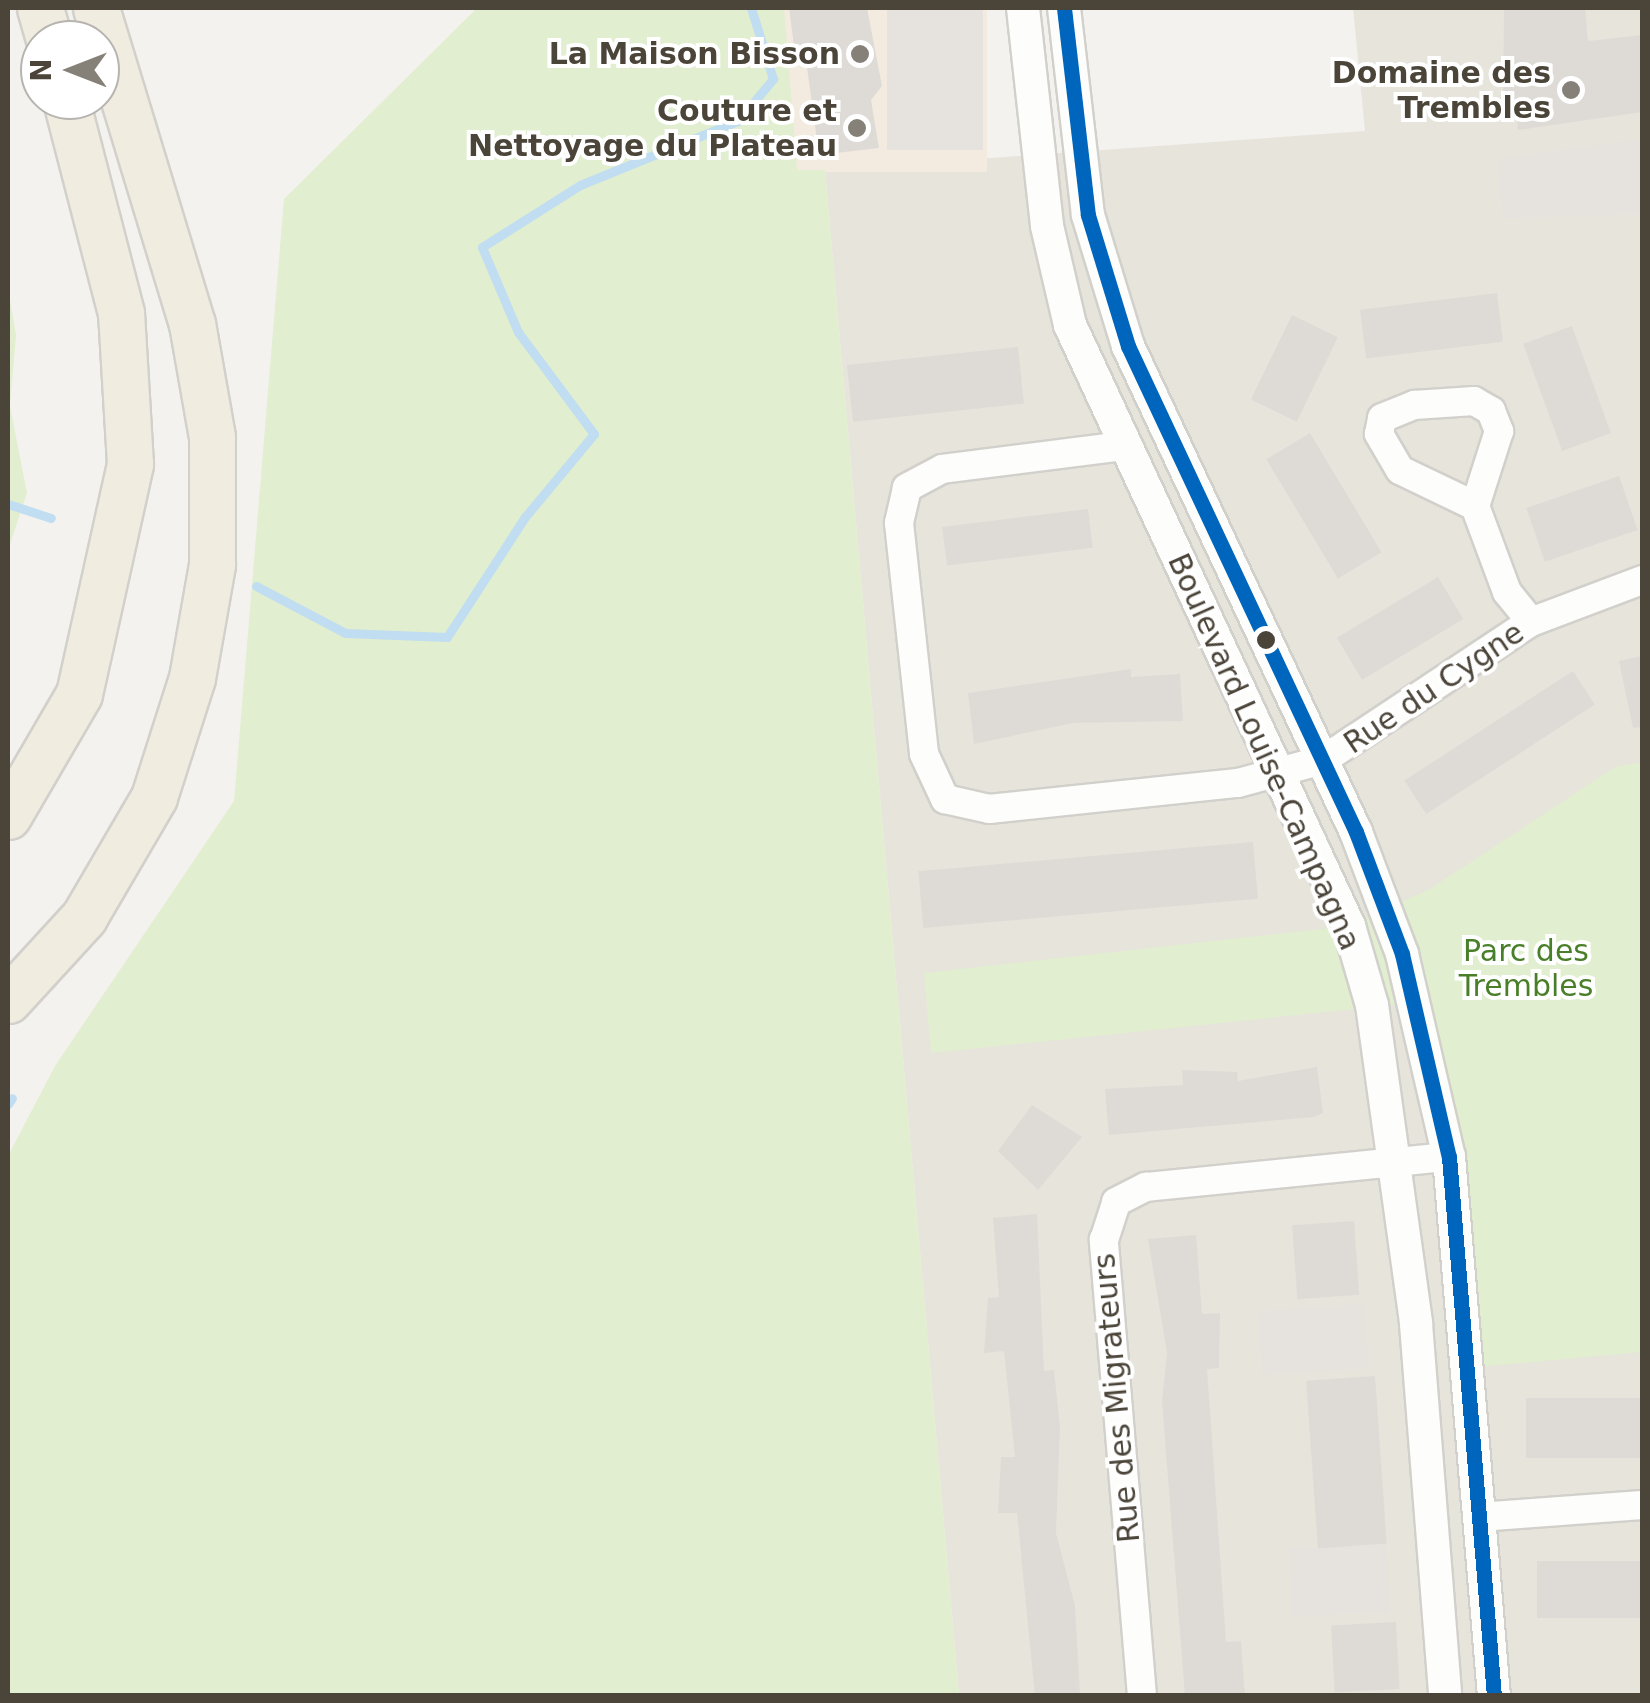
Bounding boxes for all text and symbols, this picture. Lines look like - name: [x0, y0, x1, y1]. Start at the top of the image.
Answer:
- north arrow: [20, 20, 120, 120]
- place label: La Maison Bisson: [549, 36, 840, 72]
- marker: La Maison Bisson: [849, 43, 871, 65]
- place label: Domaine des Trembles: [1332, 55, 1551, 126]
- text: N: [25, 58, 58, 82]
- marker: Domaine des Trembles: [1560, 79, 1582, 101]
- place label: Couture et Nettoyage du Plateau: [468, 93, 837, 164]
- marker: Couture et Nettoyage du Plateau: [846, 117, 868, 139]
- street label: Boulevard Louise-Campagna: [1160, 548, 1368, 956]
- street label: Rue du Cygne: [1337, 615, 1531, 761]
- unlabelled marker: [1256, 630, 1276, 650]
- park label: Parc des Trembles: [1459, 933, 1593, 1004]
- street label: Rue des Migrateurs: [1086, 1252, 1148, 1544]

